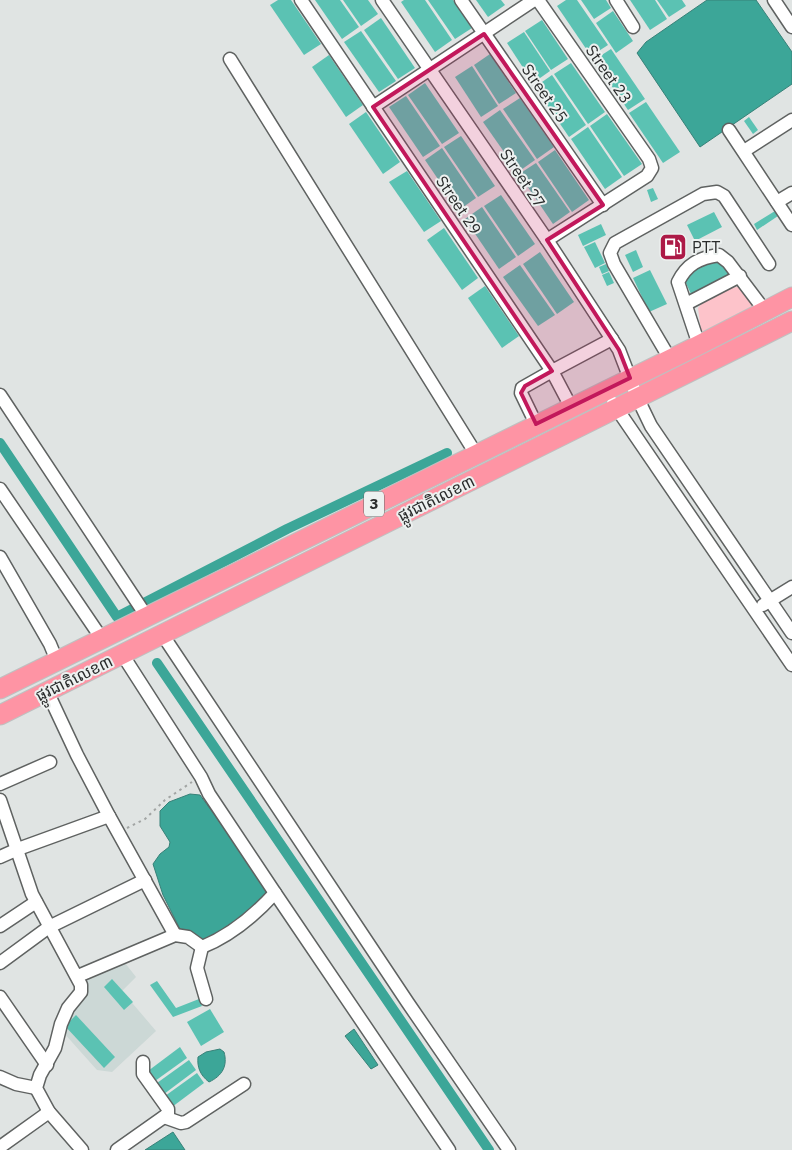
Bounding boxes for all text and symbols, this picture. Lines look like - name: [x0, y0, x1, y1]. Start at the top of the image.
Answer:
- street label: Street 23: [582, 41, 636, 107]
- street label: Street 25: [518, 60, 572, 126]
- street label: Street 27: [496, 145, 550, 211]
- street label: Street 29: [432, 172, 486, 238]
- fuel station icon: PTT: [658, 232, 688, 262]
- place label: PTT: [692, 237, 720, 257]
- street label: ផ្លូវជាតិលេខ៣: [394, 471, 480, 530]
- road number: 3: [364, 492, 384, 516]
- street label: ផ្លូវជាតិលេខ៣: [32, 651, 118, 710]

